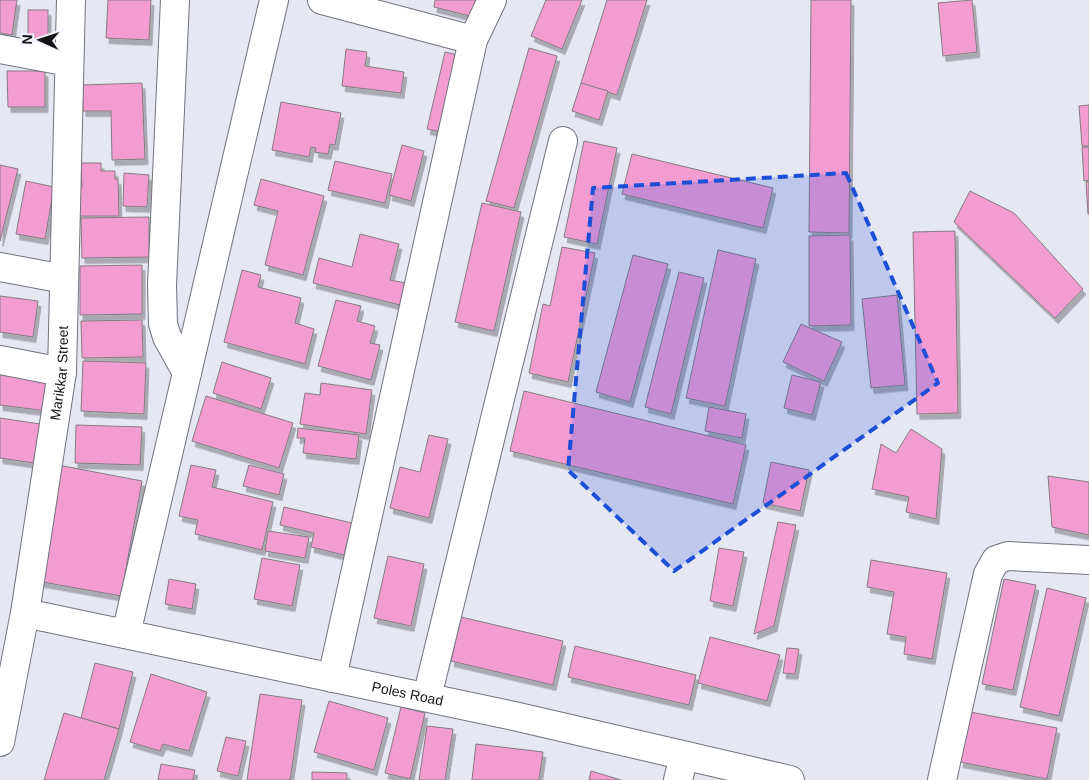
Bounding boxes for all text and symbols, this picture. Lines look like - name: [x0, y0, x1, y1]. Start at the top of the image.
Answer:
- north arrow: [15, 15, 65, 65]
- text: N: [19, 34, 35, 45]
- street label: Marikkar Street: [47, 325, 71, 421]
- street label: Poles Road: [370, 678, 445, 709]

